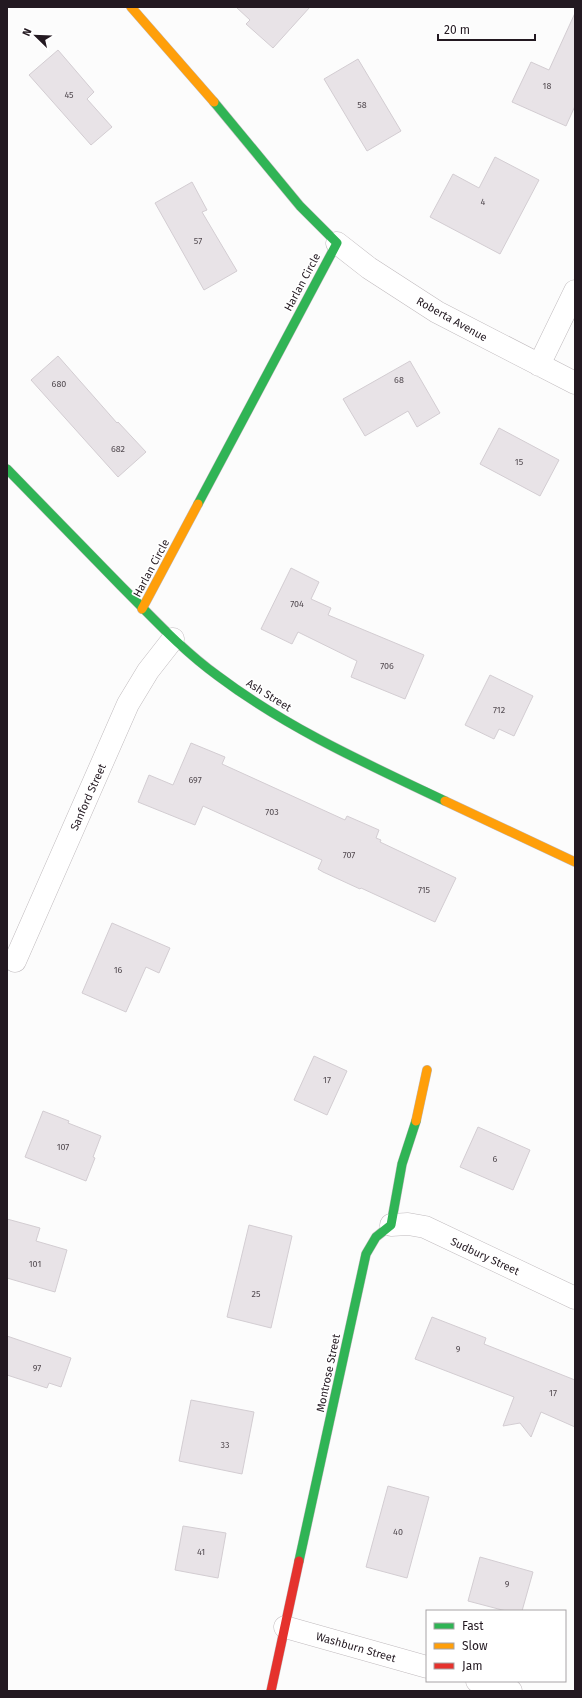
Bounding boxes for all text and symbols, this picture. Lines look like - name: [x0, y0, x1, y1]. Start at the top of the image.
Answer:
- north arrow: [16, 16, 56, 56]
- scale bar: [438, 16, 535, 42]
- text: 20 m: [444, 23, 470, 37]
- text: N: [20, 26, 35, 38]
- house number: 18: [543, 81, 551, 91]
- house number: 45: [64, 90, 74, 100]
- house number: 58: [357, 100, 367, 110]
- house number: 4: [481, 197, 486, 207]
- house number: 57: [194, 236, 202, 246]
- street label: Harlan Circle: [282, 251, 323, 313]
- street label: Roberta Avenue: [414, 295, 489, 344]
- house number: 68: [394, 375, 404, 385]
- house number: 680: [52, 379, 66, 389]
- house number: 682: [111, 444, 125, 454]
- house number: 15: [515, 457, 524, 467]
- street label: Harlan Circle: [131, 537, 172, 599]
- house number: 704: [290, 599, 304, 609]
- house number: 706: [380, 661, 394, 671]
- street label: Ash Street: [244, 676, 294, 714]
- house number: 712: [493, 705, 505, 715]
- street label: Sanford Street: [68, 762, 109, 833]
- house number: 697: [188, 775, 202, 785]
- house number: 703: [265, 807, 279, 817]
- house number: 707: [343, 850, 355, 860]
- house number: 715: [418, 885, 431, 895]
- house number: 16: [114, 965, 123, 975]
- house number: 17: [323, 1075, 331, 1085]
- house number: 107: [57, 1142, 69, 1152]
- house number: 6: [493, 1154, 498, 1164]
- street label: Sudbury Street: [448, 1235, 521, 1278]
- house number: 101: [29, 1259, 41, 1269]
- house number: 25: [252, 1289, 261, 1299]
- street label: Montrose Street: [314, 1333, 343, 1413]
- house number: 9: [456, 1344, 461, 1354]
- house number: 97: [33, 1363, 41, 1373]
- house number: 17: [549, 1388, 557, 1398]
- house number: 33: [221, 1440, 229, 1450]
- house number: 40: [393, 1527, 403, 1537]
- house number: 41: [197, 1547, 205, 1557]
- house number: 9: [505, 1579, 510, 1589]
- legend: [426, 1610, 566, 1682]
- text: Fast: [462, 1619, 484, 1633]
- street label: Washburn Street: [314, 1630, 397, 1665]
- text: Slow: [462, 1639, 488, 1653]
- text: Jam: [462, 1659, 482, 1673]

